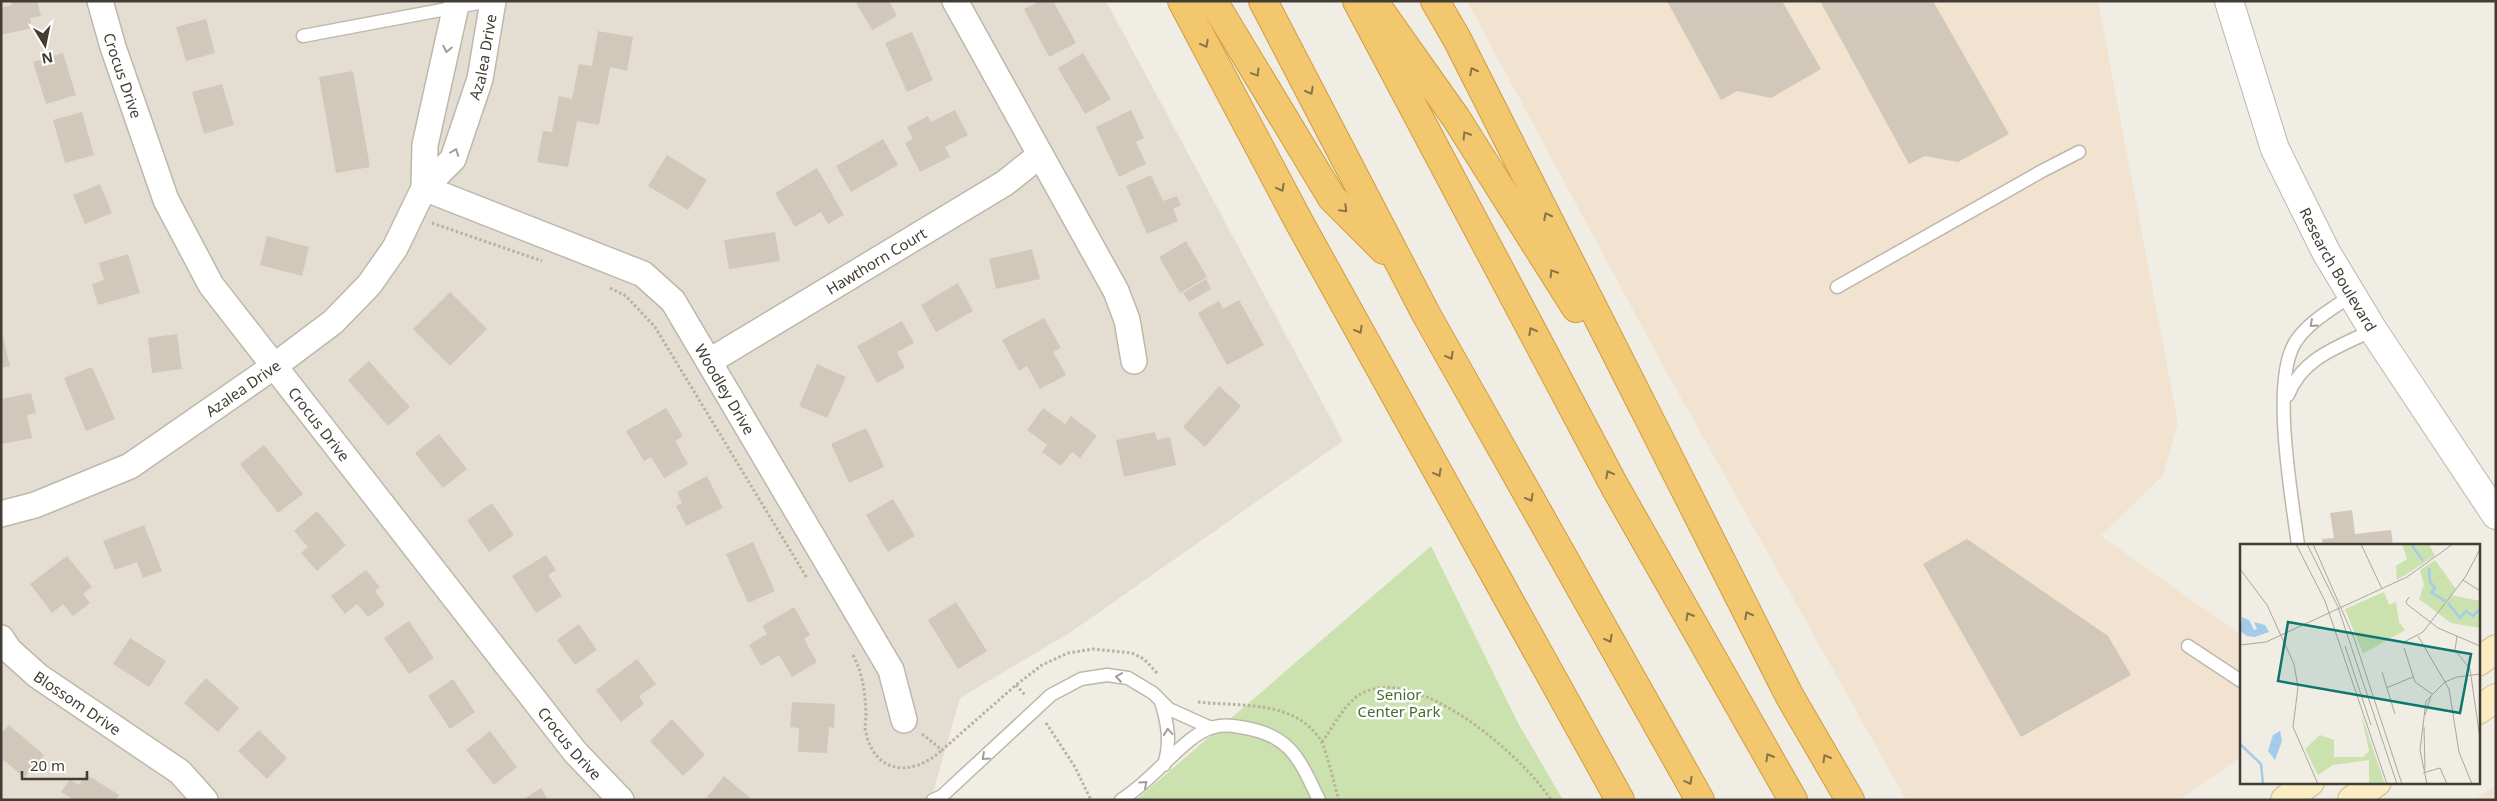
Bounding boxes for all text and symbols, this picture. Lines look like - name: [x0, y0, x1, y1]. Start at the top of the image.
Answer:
- street label: Azalea Drive: [464, 13, 501, 102]
- north arrow: [20, 20, 70, 70]
- street label: Crocus Drive: [99, 30, 147, 121]
- one-way arrow: [1199, 39, 1209, 48]
- one-way arrow: [443, 45, 453, 53]
- text: N: [40, 48, 55, 69]
- one-way arrow: [1250, 67, 1260, 76]
- one-way arrow: [1469, 67, 1479, 76]
- one-way arrow: [1304, 86, 1314, 95]
- one-way arrow: [1463, 132, 1472, 141]
- one-way arrow: [449, 148, 459, 156]
- one-way arrow: [1275, 183, 1285, 192]
- one-way arrow: [1338, 203, 1347, 212]
- street label: Research Boulevard: [2295, 204, 2381, 335]
- one-way arrow: [1543, 212, 1553, 221]
- street label: Hawthorn Court: [822, 222, 931, 299]
- one-way arrow: [1550, 269, 1559, 278]
- one-way arrow: [2309, 318, 2318, 327]
- one-way arrow: [1353, 325, 1363, 334]
- one-way arrow: [1529, 327, 1539, 336]
- street label: Woodley Drive: [691, 340, 760, 438]
- one-way arrow: [1444, 351, 1454, 360]
- street label: Azalea Drive: [201, 355, 284, 421]
- street label: Crocus Drive: [284, 383, 355, 465]
- one-way arrow: [1432, 467, 1442, 476]
- one-way arrow: [1605, 471, 1615, 480]
- one-way arrow: [1523, 492, 1533, 501]
- inset map: [2240, 544, 2480, 784]
- one-way arrow: [1744, 611, 1754, 620]
- one-way arrow: [1685, 612, 1695, 621]
- one-way arrow: [1603, 634, 1613, 643]
- street label: Blossom Drive: [30, 666, 125, 739]
- one-way arrow: [1114, 672, 1123, 682]
- park label: Senior Center Park: [1358, 684, 1440, 721]
- street label: Crocus Drive: [534, 703, 606, 784]
- one-way arrow: [1163, 728, 1174, 736]
- scale bar: [22, 748, 88, 780]
- one-way arrow: [982, 751, 991, 760]
- one-way arrow: [1765, 754, 1775, 763]
- one-way arrow: [1822, 754, 1832, 763]
- text: 20 m: [30, 755, 65, 775]
- one-way arrow: [1683, 775, 1693, 784]
- one-way arrow: [1138, 781, 1147, 790]

